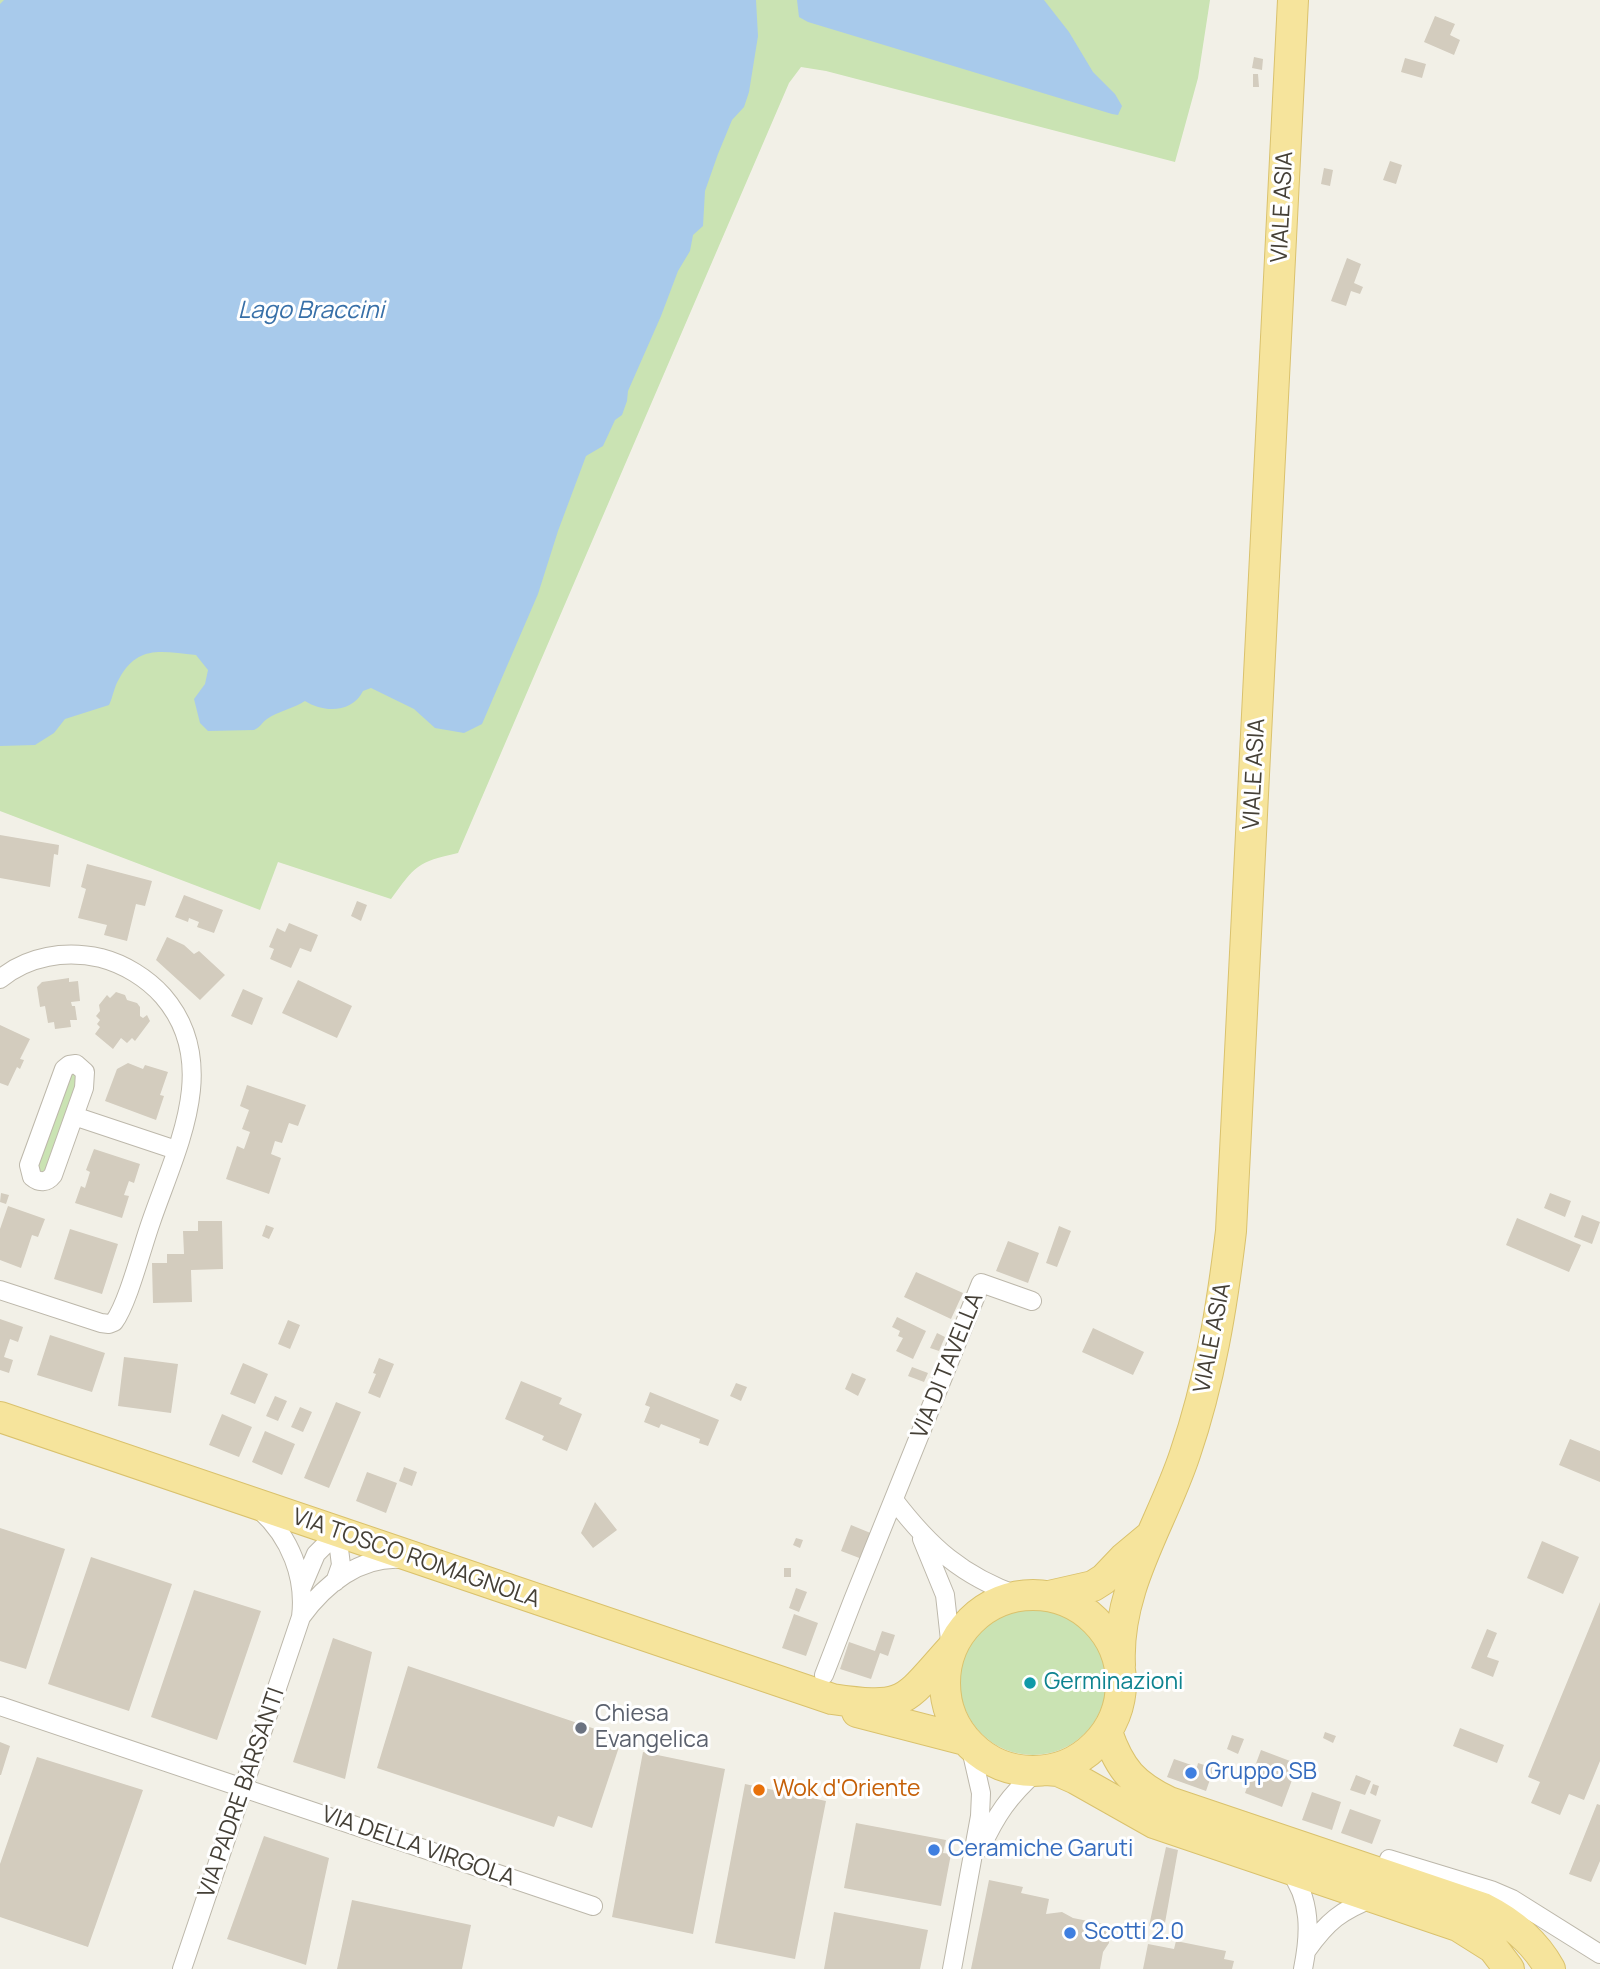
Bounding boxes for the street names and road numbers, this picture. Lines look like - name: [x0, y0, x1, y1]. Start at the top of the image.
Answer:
- street label: VIALE ASIA: [1266, 151, 1300, 263]
- street label: VIALE ASIA: [1238, 718, 1272, 830]
- street label: VIALE ASIA: [1189, 1281, 1237, 1395]
- street label: VIA DI TAVELLA: [906, 1289, 990, 1443]
- street label: VIA TOSCO ROMAGNOLA: [289, 1504, 543, 1614]
- street label: VIA PADRE BARSANTI: [193, 1684, 291, 1902]
- street label: VIA DELLA VIRGOLA: [318, 1801, 518, 1893]

